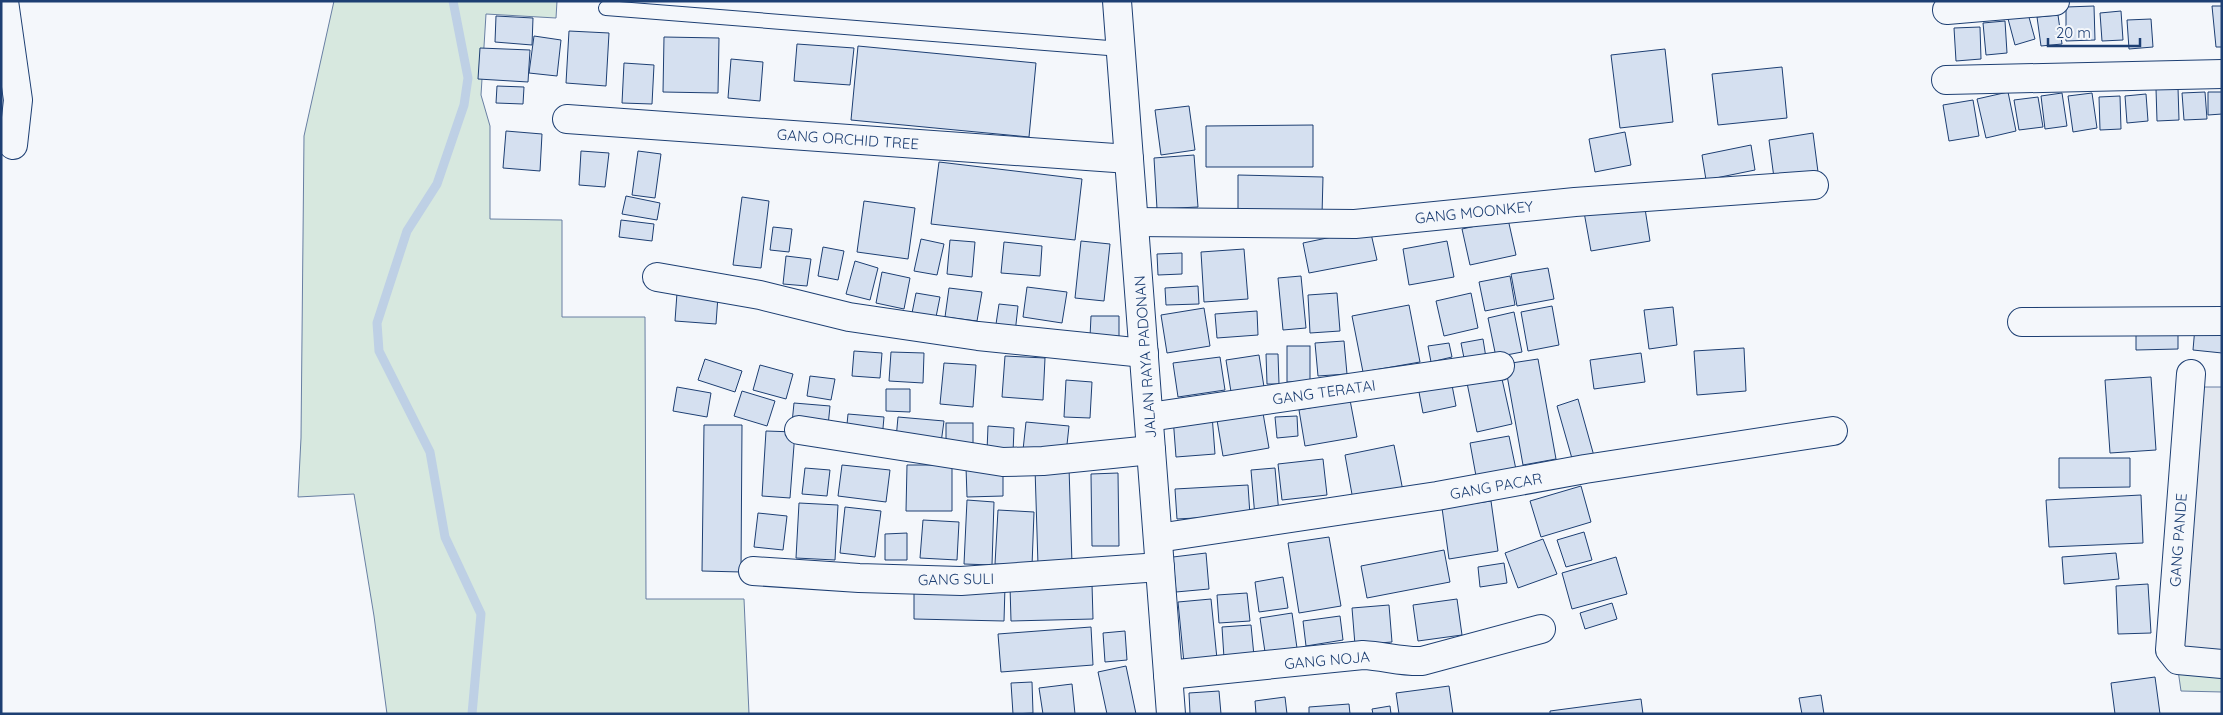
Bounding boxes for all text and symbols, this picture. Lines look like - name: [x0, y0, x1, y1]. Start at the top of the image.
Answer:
- scale bar: [2048, 15, 2140, 47]
- text: 20 m: [2056, 23, 2091, 42]
- street label: GANG ORCHID TREE: [776, 125, 920, 153]
- street label: GANG MOONKEY: [1414, 196, 1535, 228]
- street label: JALAN RAYA PADONAN: [1130, 275, 1160, 439]
- street label: GANG TERATAI: [1271, 375, 1377, 409]
- street label: GANG PACAR: [1449, 469, 1543, 503]
- street label: GANG PANDE: [2165, 493, 2191, 587]
- street label: GANG SULI: [918, 569, 994, 589]
- street label: GANG NOJA: [1283, 647, 1371, 673]

